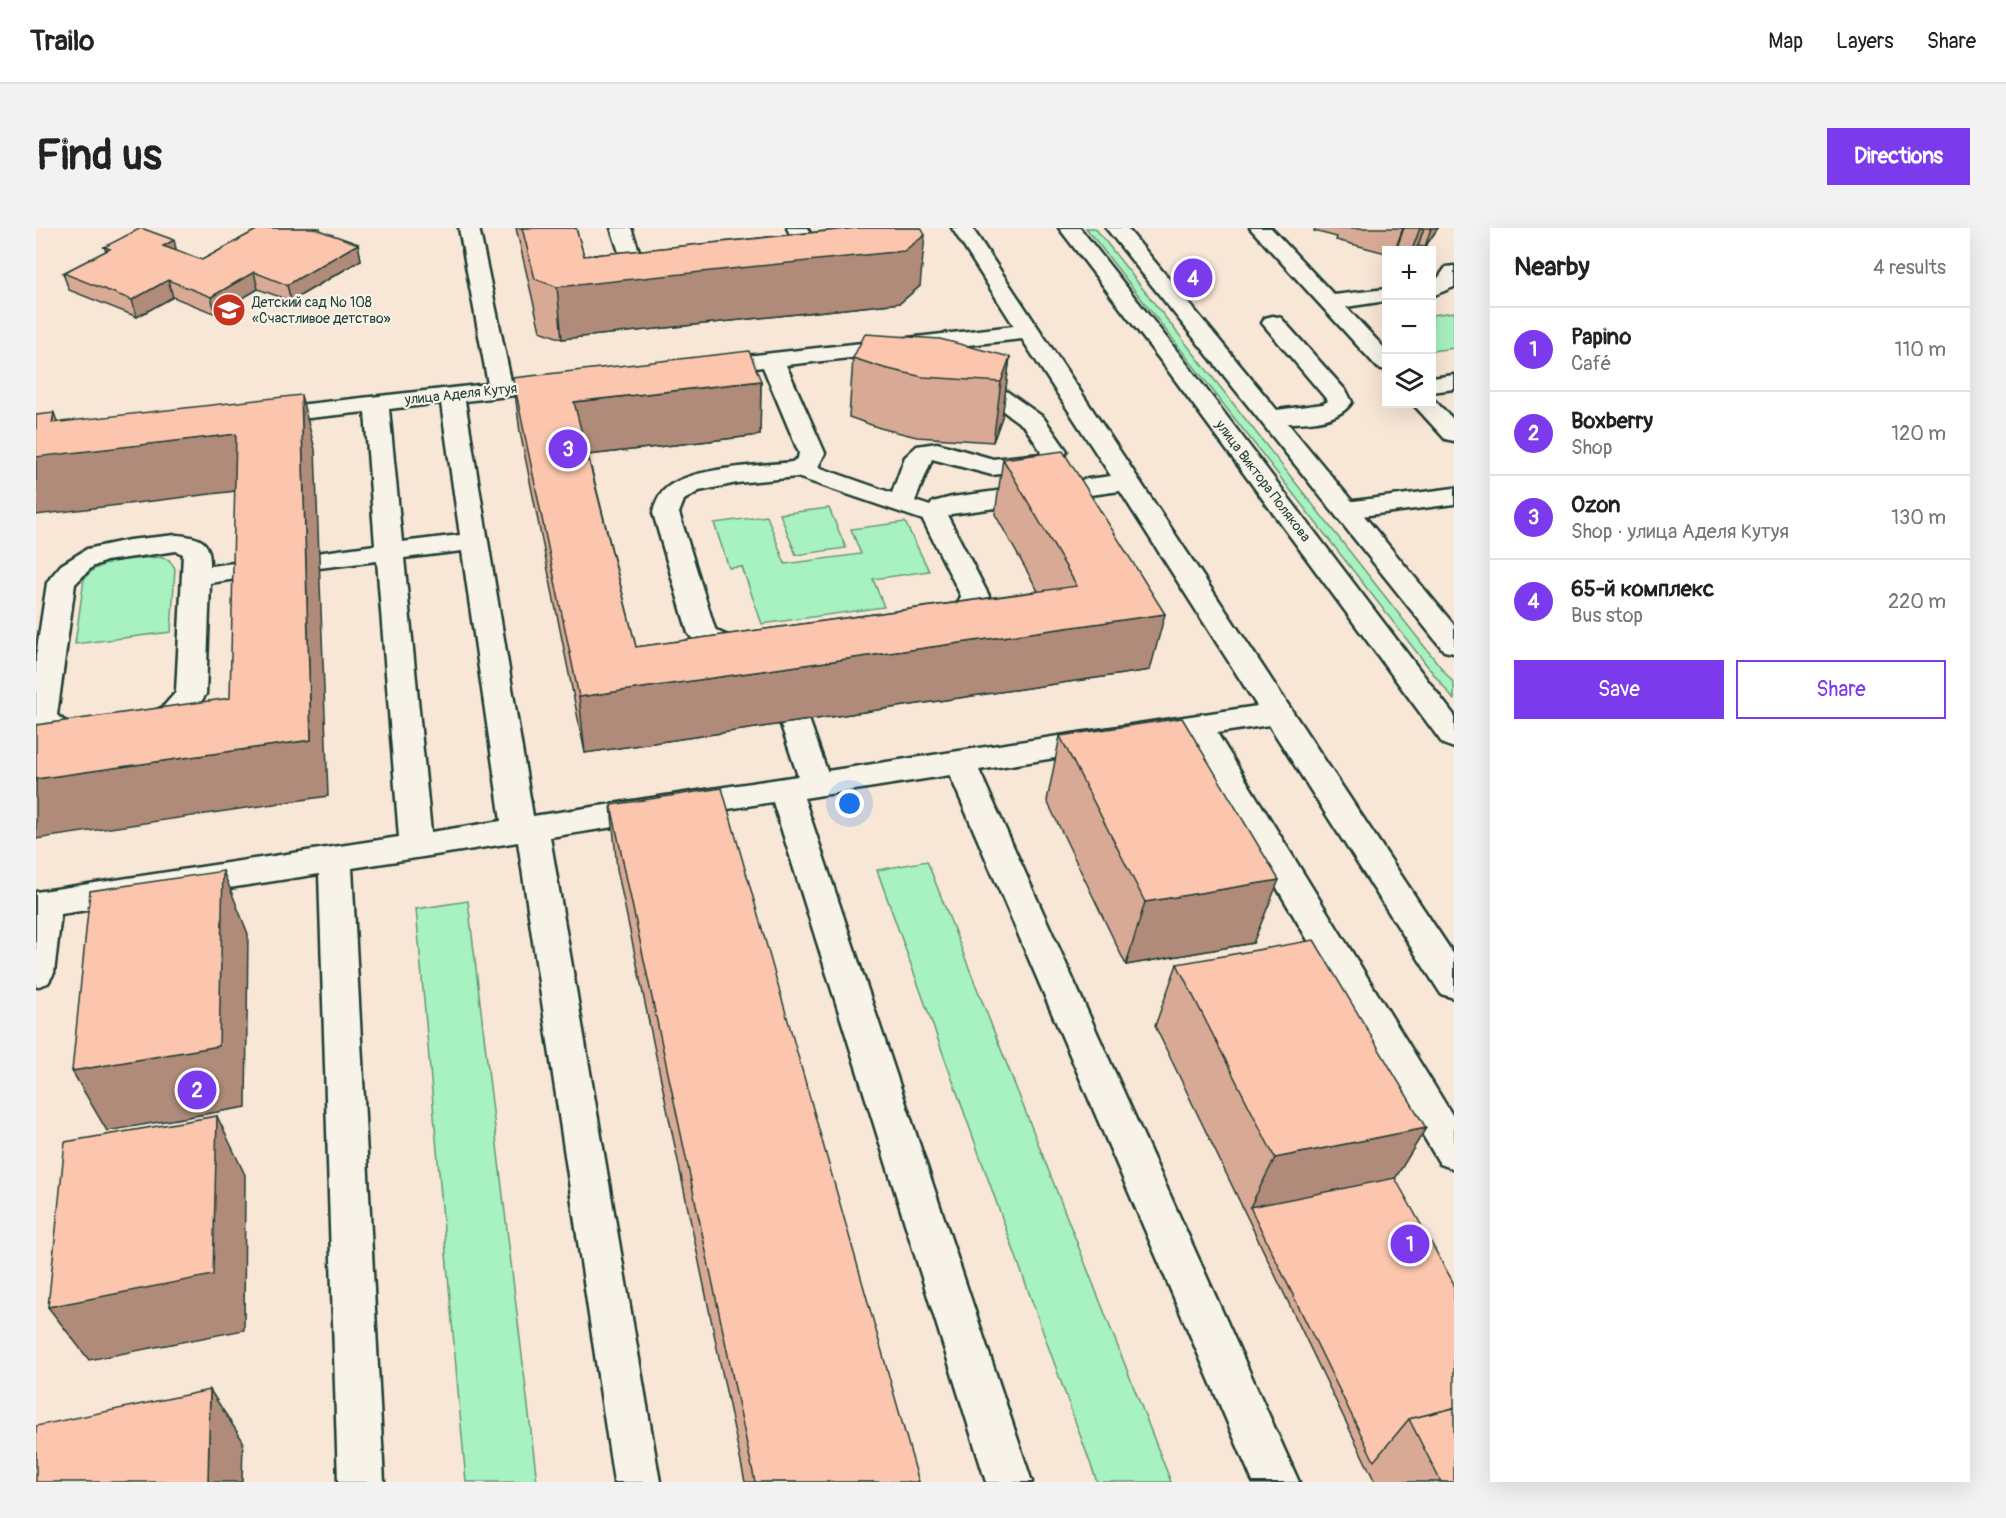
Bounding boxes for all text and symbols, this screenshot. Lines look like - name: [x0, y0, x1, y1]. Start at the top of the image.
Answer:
- text: Trailo: [30, 24, 94, 59]
- text: Map: [1768, 28, 1803, 55]
- text: Layers: [1836, 28, 1894, 55]
- text: Share: [1927, 28, 1976, 55]
- button: Directions: [1827, 128, 1970, 185]
- text: Find us: [36, 130, 162, 182]
- map controls: [1382, 246, 1436, 408]
- button: +: [1382, 246, 1436, 300]
- text: Nearby: [1514, 251, 1590, 283]
- text: 4 results: [1873, 255, 1946, 280]
- pin: 4: [1174, 256, 1212, 300]
- school or university icon: Детский сад № 108 «Счастливое детство»: [211, 292, 247, 328]
- place label: Детский сад № 108 «Счастливое детство»: [251, 294, 391, 327]
- button: −: [1382, 300, 1436, 354]
- text: Papino: [1571, 323, 1631, 351]
- text: 1: [1530, 337, 1537, 362]
- text: 110 m: [1895, 337, 1946, 362]
- text: Café: [1571, 351, 1611, 376]
- button: layers: [1382, 354, 1436, 408]
- street label: улица Аделя Кутуя: [403, 380, 518, 408]
- text: Boxberry: [1571, 407, 1653, 435]
- street label: улица Виктора Полякова: [1211, 416, 1314, 545]
- text: 2: [1528, 421, 1539, 446]
- text: 120 m: [1891, 421, 1946, 446]
- pin: 3: [548, 426, 588, 472]
- text: Shop: [1571, 435, 1612, 460]
- text: Ozon: [1571, 491, 1620, 519]
- text: 3: [1528, 505, 1539, 530]
- text: 130 m: [1891, 505, 1946, 530]
- text: Shop · улица Аделя Кутуя: [1571, 519, 1789, 544]
- text: 65-й комплекс: [1571, 575, 1714, 603]
- text: 4: [1528, 589, 1539, 614]
- text: 220 m: [1888, 589, 1946, 614]
- text: Bus stop: [1571, 603, 1643, 628]
- button: Save: [1514, 660, 1724, 719]
- button: Share: [1736, 660, 1946, 719]
- your location: [835, 789, 864, 818]
- pin: 2: [178, 1068, 216, 1112]
- pin: 1: [1390, 1222, 1430, 1266]

